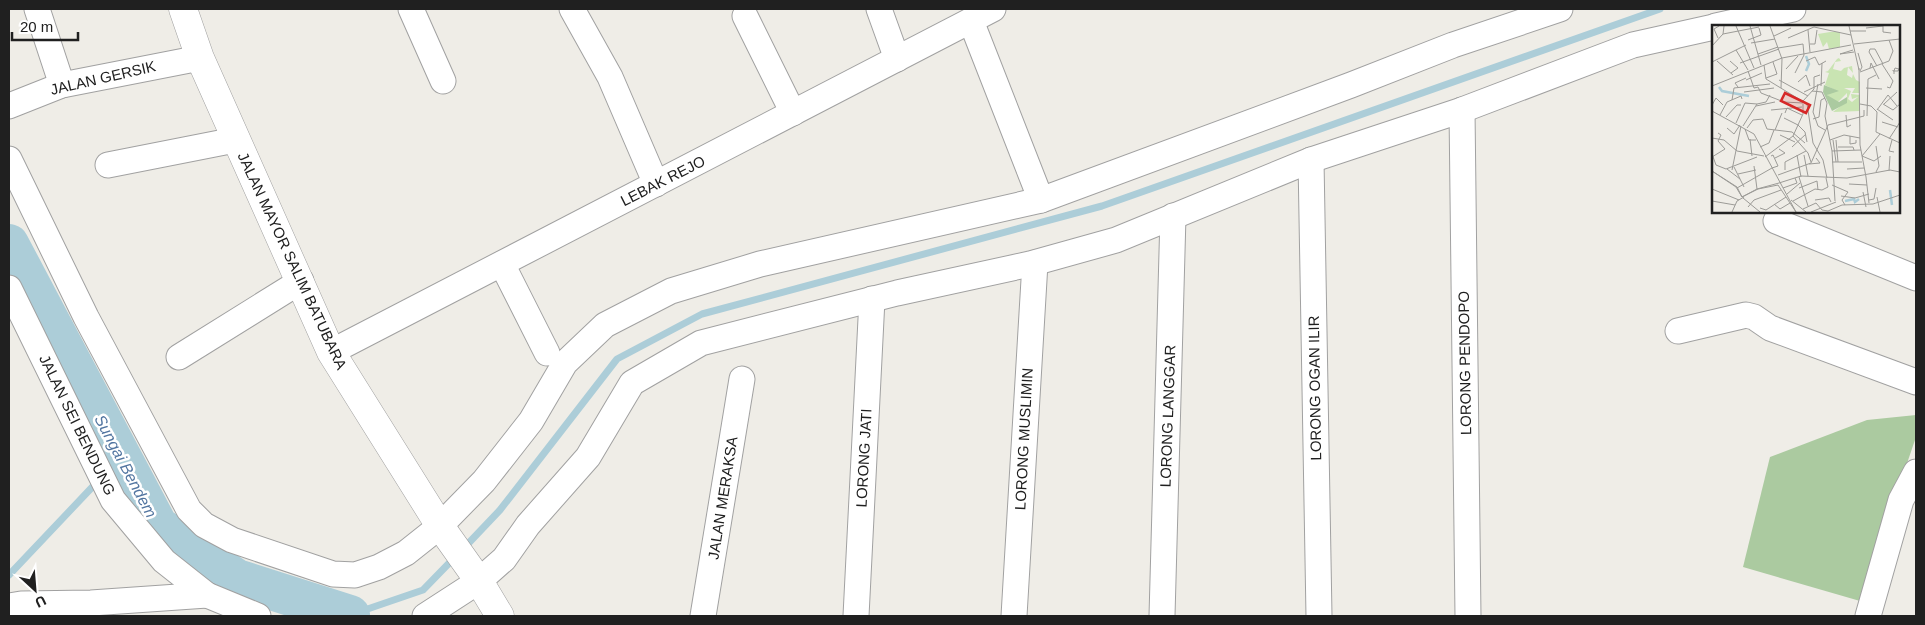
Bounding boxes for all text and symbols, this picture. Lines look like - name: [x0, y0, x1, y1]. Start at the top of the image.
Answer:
- scale bar: [12, 10, 79, 42]
- text: 20 m: [20, 18, 53, 35]
- inset map: [1712, 25, 1900, 212]
- street label: JALAN GERSIK: [49, 57, 157, 98]
- street label: JALAN MAYOR SALIM BATUBARA: [234, 149, 350, 372]
- street label: LEBAK REJO: [618, 152, 708, 209]
- street label: LORONG PENDOPO: [1455, 291, 1474, 435]
- street label: LORONG OGAN ILIR: [1305, 315, 1324, 461]
- street label: LORONG LANGGAR: [1157, 344, 1178, 488]
- street label: JALAN SEI BENDUNG: [36, 352, 119, 498]
- street label: LORONG MUSLIMIN: [1011, 367, 1036, 511]
- street label: LORONG JATI: [852, 408, 875, 508]
- water label: Sungai Bendem: [91, 412, 160, 520]
- street label: JALAN MERAKSA: [704, 435, 741, 561]
- north arrow: [10, 565, 60, 615]
- text: U: [33, 592, 49, 611]

